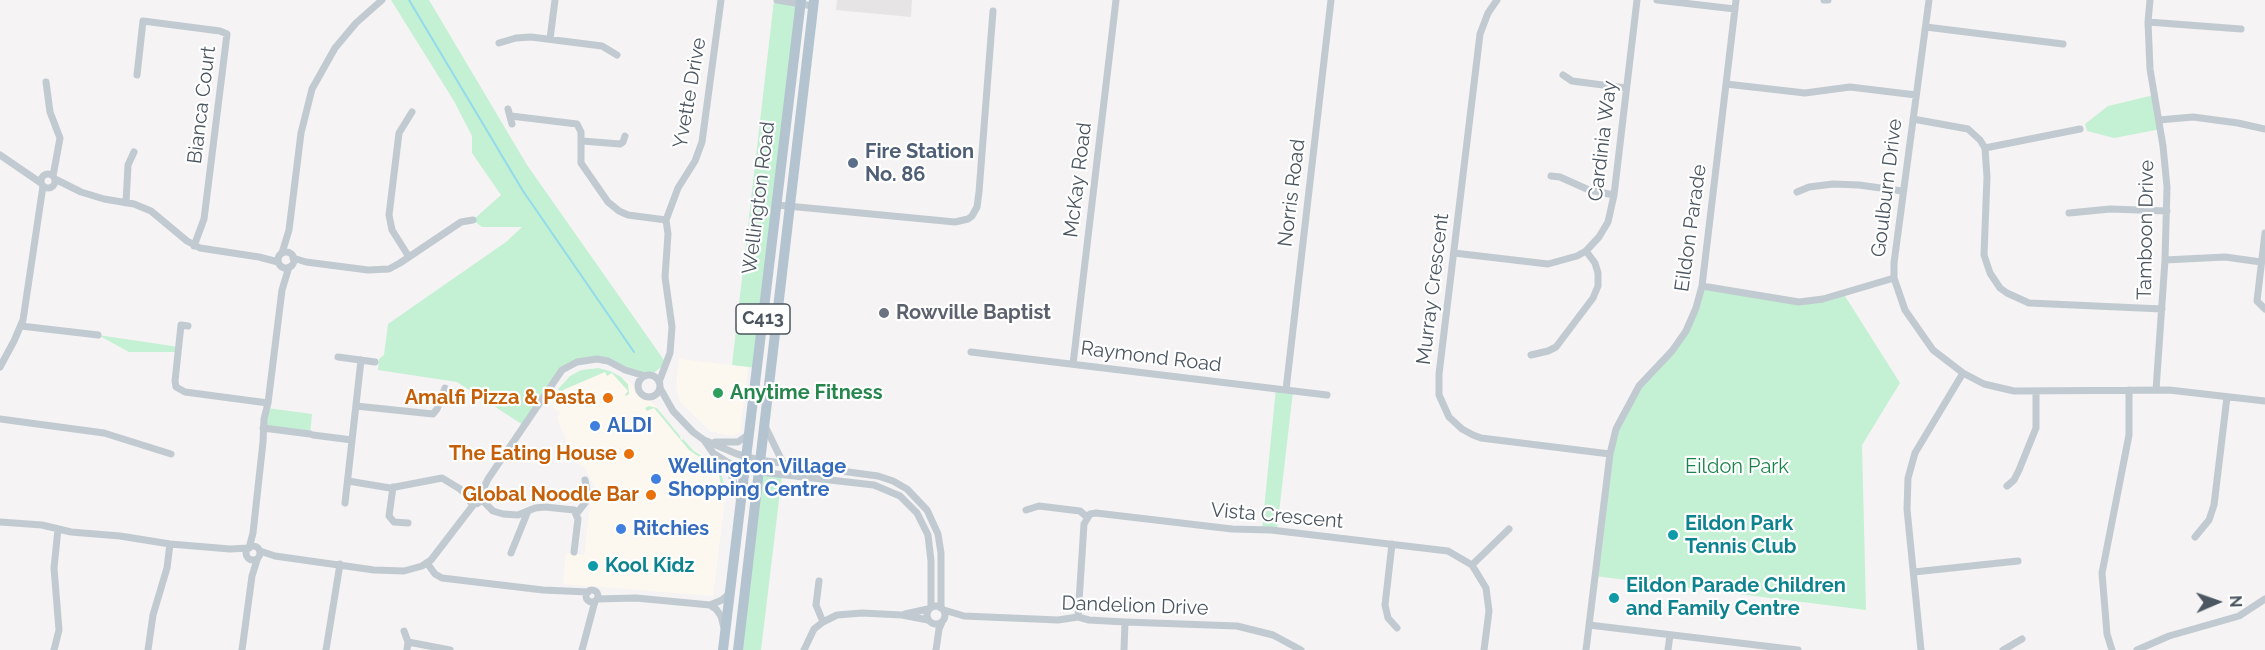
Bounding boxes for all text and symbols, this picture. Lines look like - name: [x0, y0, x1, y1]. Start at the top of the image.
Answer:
- street label: Yvette Drive: [668, 36, 712, 150]
- street label: Bianca Court: [183, 45, 221, 165]
- street label: Cardinia Way: [1584, 79, 1622, 203]
- street label: Goulburn Drive: [1867, 117, 1907, 259]
- street label: Wellington Road: [738, 120, 780, 276]
- street label: McKay Road: [1059, 121, 1097, 239]
- street label: Norris Road: [1273, 138, 1311, 248]
- place label: Fire Station No. 86: [865, 140, 974, 187]
- marker: Fire Station No. 86: [846, 156, 860, 170]
- street label: Tamboon Drive: [2133, 160, 2159, 300]
- street label: Eildon Parade: [1670, 163, 1712, 293]
- street label: Murray Crescent: [1412, 212, 1454, 366]
- place label: Rowville Baptist: [896, 301, 1051, 325]
- road number: C413: [736, 304, 790, 334]
- marker: Rowville Baptist: [877, 306, 891, 320]
- street label: Raymond Road: [1079, 336, 1223, 378]
- place label: Anytime Fitness: [730, 381, 883, 405]
- place label: Amalfi Pizza & Pasta: [405, 386, 596, 410]
- marker: Anytime Fitness: [711, 386, 725, 400]
- marker: Amalfi Pizza & Pasta: [601, 391, 615, 405]
- place label: ALDI: [607, 414, 652, 438]
- marker: ALDI: [588, 419, 602, 433]
- place label: The Eating House: [449, 442, 617, 466]
- marker: The Eating House: [622, 447, 636, 461]
- place label: Wellington Village Shopping Centre: [668, 455, 846, 502]
- park label: Eildon Park: [1685, 455, 1789, 479]
- marker: Wellington Village Shopping Centre: [649, 472, 663, 486]
- place label: Global Noodle Bar: [463, 483, 639, 507]
- marker: Global Noodle Bar: [644, 488, 658, 502]
- street label: Vista Crescent: [1210, 498, 1344, 534]
- place label: Eildon Park Tennis Club: [1685, 512, 1796, 559]
- place label: Ritchies: [633, 517, 709, 541]
- marker: Ritchies: [614, 522, 628, 536]
- marker: Eildon Park Tennis Club: [1666, 528, 1680, 542]
- place label: Kool Kidz: [605, 554, 694, 578]
- marker: Kool Kidz: [586, 559, 600, 573]
- north arrow: [2187, 572, 2247, 632]
- place label: Eildon Parade Children and Family Centre: [1626, 574, 1846, 621]
- street label: Dandelion Drive: [1061, 591, 1209, 621]
- marker: Eildon Parade Children and Family Centre: [1607, 591, 1621, 605]
- text: N: [2226, 595, 2245, 608]

